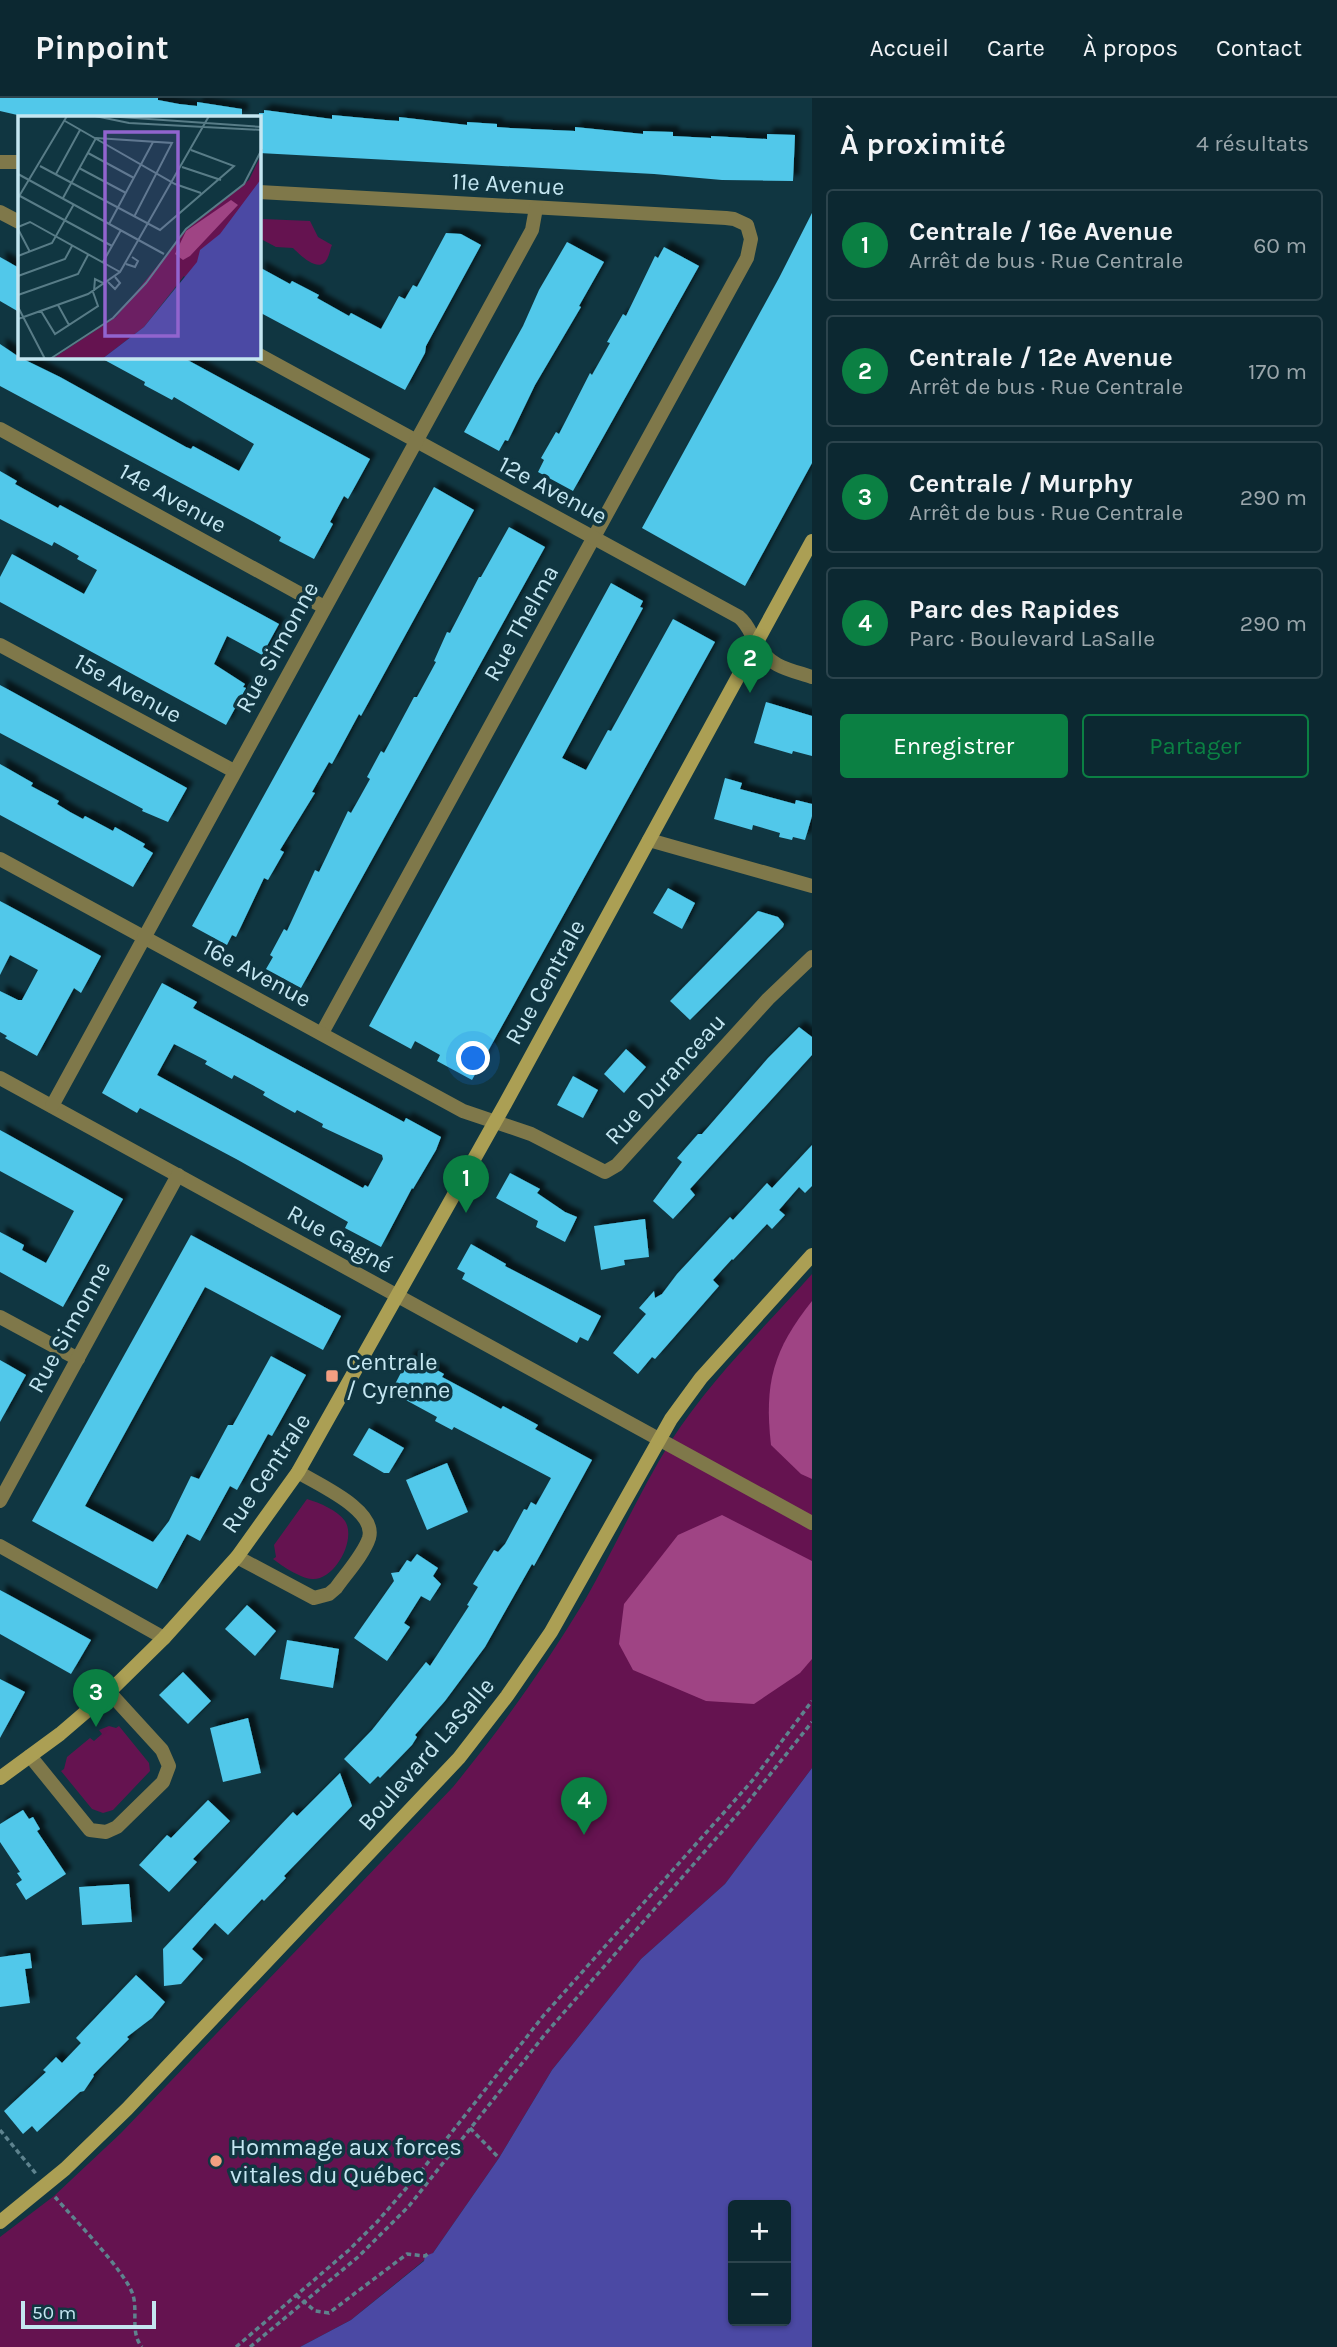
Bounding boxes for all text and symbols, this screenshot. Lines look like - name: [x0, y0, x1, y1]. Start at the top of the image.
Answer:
- text: Pinpoint: [35, 29, 169, 67]
- text: Accueil: [870, 34, 949, 62]
- text: Carte: [987, 34, 1045, 62]
- text: À propos: [1083, 34, 1178, 62]
- text: Contact: [1216, 34, 1302, 62]
- inset map: [18, 116, 261, 359]
- text: À proximité: [840, 126, 1006, 162]
- text: 4 résultats: [1196, 130, 1309, 157]
- street label: 11e Avenue: [451, 167, 565, 201]
- text: Centrale / 16e Avenue: [909, 216, 1173, 247]
- text: 1: [861, 232, 869, 259]
- text: 60 m: [1253, 232, 1307, 259]
- text: Arrêt de bus · Rue Centrale: [909, 247, 1183, 274]
- text: Centrale / 12e Avenue: [909, 342, 1173, 373]
- text: 2: [858, 358, 872, 385]
- text: 170 m: [1248, 358, 1307, 385]
- text: Arrêt de bus · Rue Centrale: [909, 373, 1183, 400]
- street label: 12e Avenue: [494, 450, 612, 530]
- street label: 14e Avenue: [114, 457, 232, 539]
- text: Centrale / Murphy: [909, 468, 1133, 499]
- text: 3: [858, 484, 872, 511]
- text: 290 m: [1240, 484, 1307, 511]
- text: Arrêt de bus · Rue Centrale: [909, 499, 1183, 526]
- street label: Rue Thelma: [478, 560, 564, 686]
- street label: Rue Simonne: [229, 576, 325, 718]
- text: Parc des Rapides: [909, 594, 1120, 625]
- text: 4: [858, 610, 872, 637]
- text: 290 m: [1240, 610, 1307, 637]
- text: Parc · Boulevard LaSalle: [909, 625, 1155, 652]
- pin: 2: [727, 635, 773, 693]
- street label: 15e Avenue: [69, 647, 187, 729]
- button: Enregistrer: [840, 714, 1068, 778]
- button: Partager: [1082, 714, 1309, 778]
- street label: Rue Centrale: [499, 915, 591, 1049]
- street label: 16e Avenue: [198, 933, 316, 1013]
- street label: Rue Duranceau: [599, 1008, 731, 1150]
- your location: [456, 1041, 490, 1075]
- pin: 1: [443, 1155, 489, 1213]
- street label: Rue Gagné: [282, 1199, 398, 1279]
- street label: Rue Simonne: [21, 1256, 117, 1398]
- place label: Centrale / Cyrenne: [346, 1348, 450, 1404]
- marker: Centrale / Cyrenne: [324, 1368, 340, 1384]
- street label: Rue Centrale: [216, 1408, 316, 1538]
- pin: 3: [73, 1669, 119, 1727]
- street label: Boulevard LaSalle: [352, 1672, 500, 1836]
- pin: 4: [561, 1777, 607, 1835]
- place label: Hommage aux forces vitales du Québec: [230, 2133, 462, 2189]
- marker: Hommage aux forces vitales du Québec: [208, 2153, 224, 2169]
- map controls: [728, 2200, 791, 2326]
- button: +: [728, 2200, 791, 2263]
- button: −: [728, 2263, 791, 2326]
- scale bar: [21, 2298, 156, 2330]
- text: 50 m: [32, 2302, 76, 2324]

